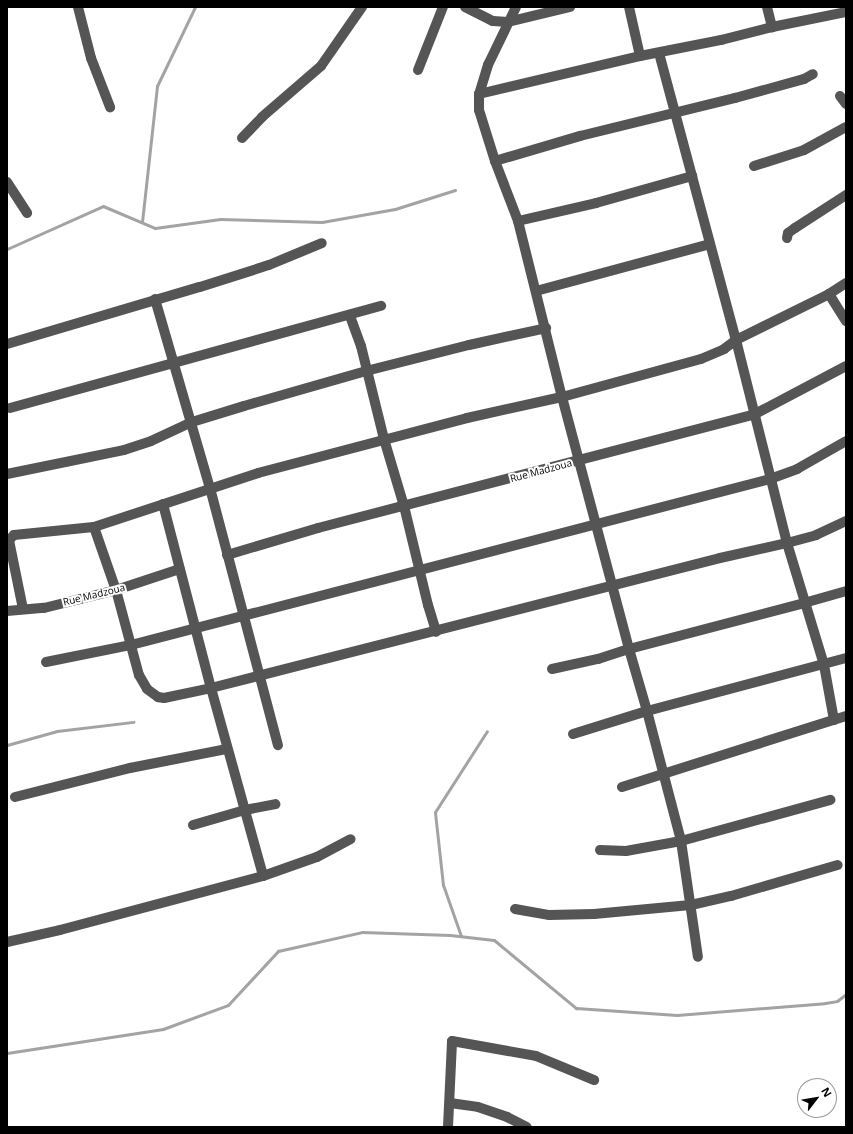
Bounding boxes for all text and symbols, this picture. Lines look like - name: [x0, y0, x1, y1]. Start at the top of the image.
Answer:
- street label: Rue Madzoua: [509, 457, 573, 485]
- street label: Rue Madzoua: [62, 581, 126, 609]
- north arrow: [797, 1078, 837, 1118]
- text: N: [818, 1084, 836, 1100]

